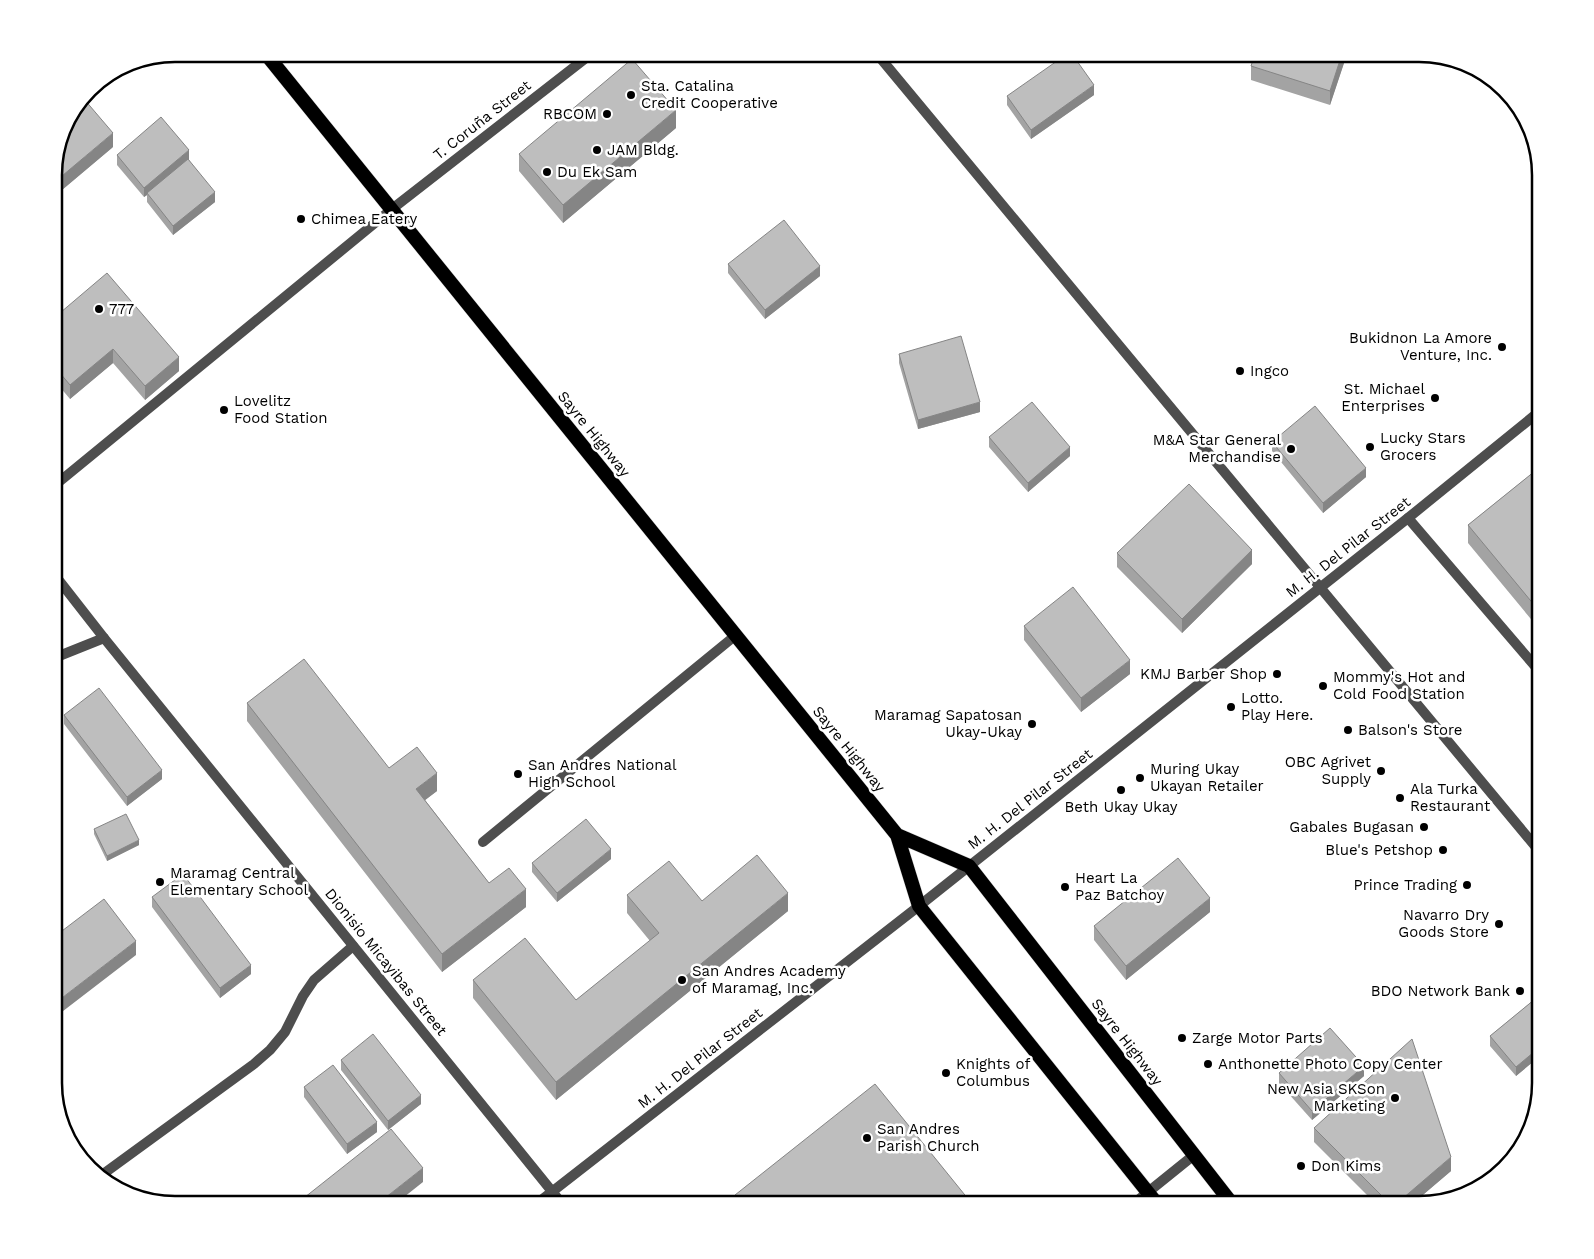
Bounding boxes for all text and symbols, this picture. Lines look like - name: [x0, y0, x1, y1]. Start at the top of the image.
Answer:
- street label: T. Coruña Street: [430, 76, 535, 164]
- place label: Sta. Catalina Credit Cooperative: [641, 77, 778, 112]
- marker: Sta. Catalina Credit Cooperative: [625, 89, 637, 101]
- place label: RBCOM: [543, 105, 597, 123]
- marker: RBCOM: [601, 108, 613, 120]
- place label: JAM Bldg.: [607, 141, 679, 159]
- marker: JAM Bldg.: [591, 144, 603, 156]
- place label: Du Ek Sam: [557, 163, 637, 181]
- marker: Du Ek Sam: [541, 166, 553, 178]
- place label: Chimea Eatery: [311, 210, 418, 228]
- marker: Chimea Eatery: [295, 213, 307, 225]
- place label: 777: [109, 300, 134, 318]
- marker: 777: [93, 303, 105, 315]
- place label: Bukidnon La Amore Venture, Inc.: [1349, 329, 1492, 364]
- marker: Bukidnon La Amore Venture, Inc.: [1496, 341, 1508, 353]
- place label: Ingco: [1250, 362, 1289, 380]
- marker: Ingco: [1234, 365, 1246, 377]
- place label: St. Michael Enterprises: [1341, 380, 1425, 415]
- street label: Sayre Highway: [554, 387, 634, 481]
- place label: Lovelitz Food Station: [234, 392, 328, 427]
- marker: St. Michael Enterprises: [1429, 392, 1441, 404]
- marker: Lovelitz Food Station: [218, 404, 230, 416]
- place label: Lucky Stars Grocers: [1380, 429, 1466, 464]
- place label: M&A Star General Merchandise: [1153, 431, 1281, 466]
- marker: Lucky Stars Grocers: [1364, 441, 1376, 453]
- marker: M&A Star General Merchandise: [1285, 443, 1297, 455]
- street label: M. H. Del Pilar Street: [1282, 492, 1414, 601]
- place label: KMJ Barber Shop: [1140, 665, 1267, 683]
- marker: KMJ Barber Shop: [1271, 668, 1283, 680]
- place label: Mommy's Hot and Cold Food Station: [1333, 668, 1465, 703]
- marker: Mommy's Hot and Cold Food Station: [1317, 680, 1329, 692]
- place label: Lotto. Play Here.: [1241, 689, 1313, 724]
- marker: Lotto. Play Here.: [1225, 701, 1237, 713]
- street label: Sayre Highway: [809, 702, 889, 796]
- place label: Maramag Sapatosan Ukay-Ukay: [874, 706, 1022, 741]
- marker: Maramag Sapatosan Ukay-Ukay: [1026, 718, 1038, 730]
- place label: Balson's Store: [1358, 721, 1462, 739]
- marker: Balson's Store: [1342, 724, 1354, 736]
- street label: M. H. Del Pilar Street: [964, 744, 1096, 853]
- place label: OBC Agrivet Supply: [1285, 753, 1372, 788]
- place label: San Andres National High School: [528, 756, 677, 791]
- place label: Muring Ukay Ukayan Retailer: [1150, 760, 1264, 795]
- marker: OBC Agrivet Supply: [1375, 765, 1387, 777]
- marker: San Andres National High School: [512, 768, 524, 780]
- marker: Muring Ukay Ukayan Retailer: [1134, 772, 1146, 784]
- place label: Ala Turka Restaurant: [1410, 780, 1491, 815]
- marker: Beth Ukay Ukay: [1115, 784, 1127, 796]
- marker: Ala Turka Restaurant: [1394, 792, 1406, 804]
- place label: Beth Ukay Ukay: [1064, 798, 1178, 816]
- place label: Gabales Bugasan: [1289, 818, 1414, 836]
- marker: Gabales Bugasan: [1418, 821, 1430, 833]
- place label: Blue's Petshop: [1325, 841, 1433, 859]
- marker: Blue's Petshop: [1437, 844, 1449, 856]
- place label: Maramag Central Elementary School: [170, 864, 309, 899]
- place label: Heart La Paz Batchoy: [1075, 869, 1164, 904]
- marker: Maramag Central Elementary School: [154, 876, 166, 888]
- place label: Prince Trading: [1354, 876, 1457, 894]
- marker: Prince Trading: [1461, 879, 1473, 891]
- marker: Heart La Paz Batchoy: [1059, 881, 1071, 893]
- street label: Dionisio Micayibas Street: [321, 885, 451, 1040]
- place label: Navarro Dry Goods Store: [1398, 906, 1489, 941]
- marker: Navarro Dry Goods Store: [1493, 918, 1505, 930]
- place label: San Andres Academy of Maramag, Inc.: [692, 962, 846, 997]
- marker: San Andres Academy of Maramag, Inc.: [676, 974, 688, 986]
- place label: BDO Network Bank: [1371, 982, 1510, 1000]
- marker: BDO Network Bank: [1514, 985, 1526, 997]
- street label: Sayre Highway: [1088, 995, 1167, 1089]
- street label: M. H. Del Pilar Street: [634, 1003, 766, 1112]
- place label: Zarge Motor Parts: [1192, 1029, 1323, 1047]
- marker: Zarge Motor Parts: [1176, 1032, 1188, 1044]
- place label: Knights of Columbus: [956, 1055, 1030, 1090]
- place label: Anthonette Photo Copy Center: [1218, 1055, 1443, 1073]
- marker: Anthonette Photo Copy Center: [1202, 1058, 1214, 1070]
- marker: Knights of Columbus: [940, 1067, 952, 1079]
- place label: New Asia SKSon Marketing: [1267, 1080, 1385, 1115]
- marker: New Asia SKSon Marketing: [1389, 1092, 1401, 1104]
- place label: San Andres Parish Church: [877, 1120, 979, 1155]
- marker: San Andres Parish Church: [861, 1132, 873, 1144]
- place label: Don Kims: [1311, 1157, 1381, 1175]
- marker: Don Kims: [1295, 1160, 1307, 1172]

